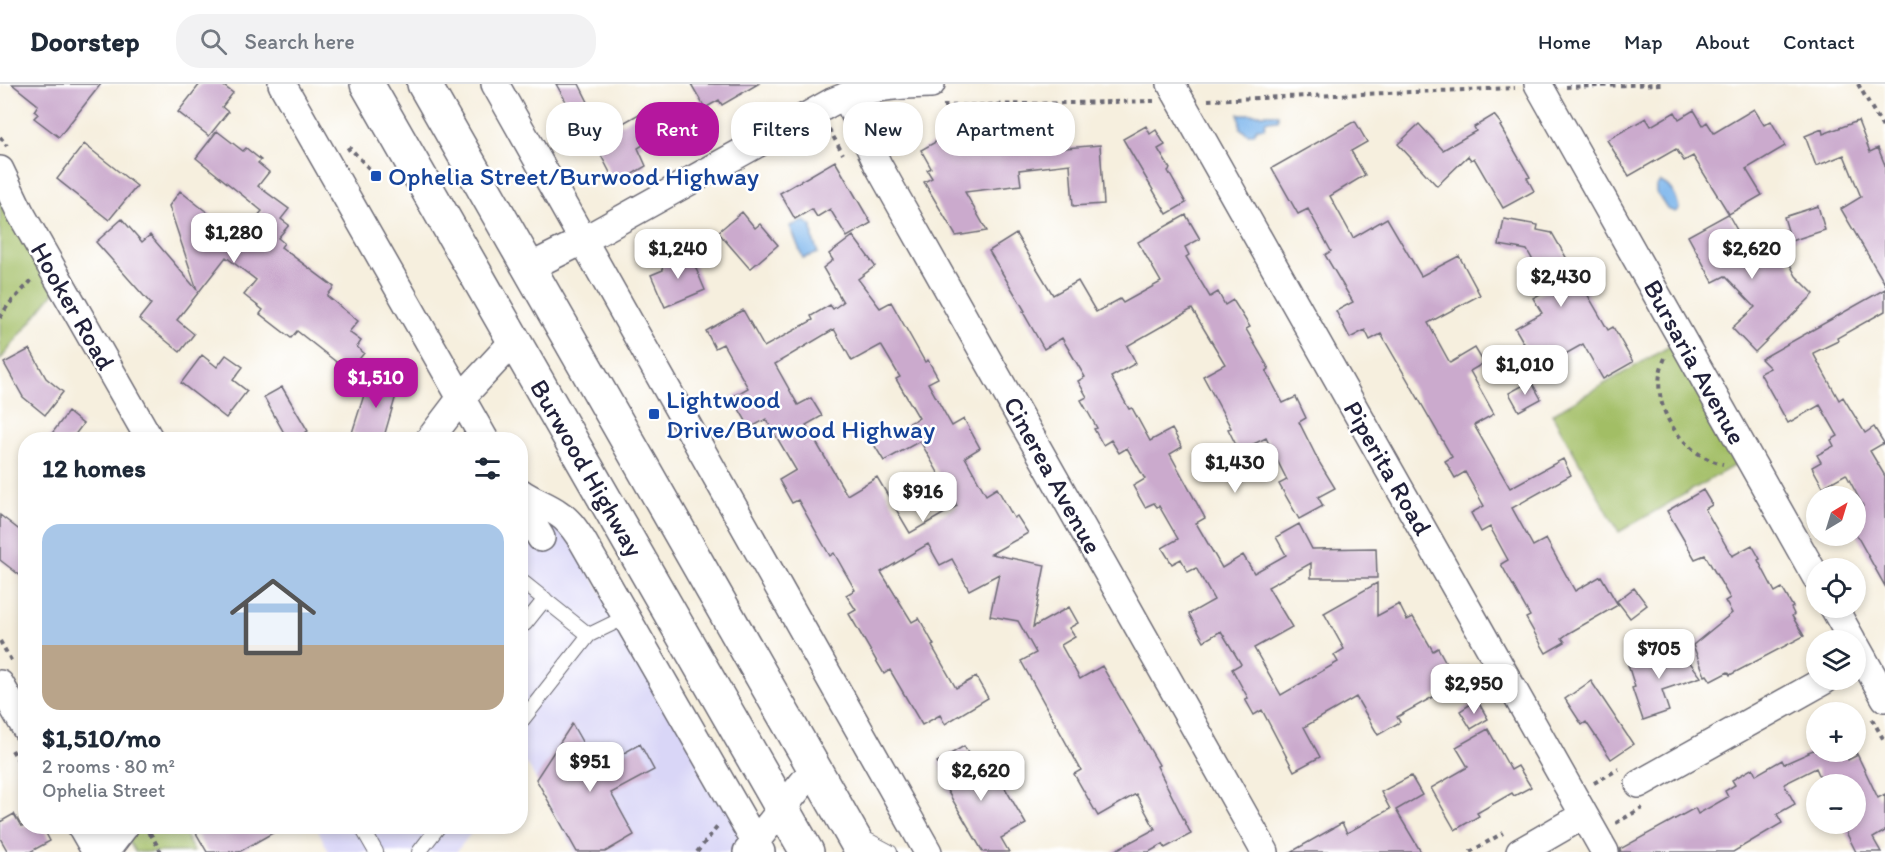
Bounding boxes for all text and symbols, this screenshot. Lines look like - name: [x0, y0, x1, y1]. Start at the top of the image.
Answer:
- search box: [176, 14, 596, 68]
- text: Doorstep: [30, 24, 140, 58]
- icon: search: [197, 25, 230, 58]
- text: Search here: [245, 28, 355, 55]
- text: Home: [1538, 29, 1591, 54]
- text: Map: [1624, 29, 1663, 54]
- text: About: [1696, 29, 1750, 54]
- text: Contact: [1783, 29, 1855, 54]
- chip: Buy: [546, 102, 623, 156]
- chip: Rent: [635, 102, 719, 156]
- chip: Filters: [731, 102, 831, 156]
- chip: New: [843, 102, 923, 156]
- chip: Apartment: [935, 102, 1075, 156]
- place label: Ophelia Street/Burwood Highway: [388, 160, 759, 192]
- marker: Ophelia Street/Burwood Highway: [369, 169, 383, 183]
- pin: $1,280: [185, 213, 283, 264]
- text: $1,280: [205, 220, 263, 244]
- pin: $1,240: [629, 229, 727, 280]
- pin: $2,620: [1703, 229, 1801, 280]
- text: $1,240: [648, 236, 708, 260]
- text: $2,620: [1723, 236, 1781, 260]
- street label: Hooker Road: [24, 237, 122, 375]
- pin: $2,430: [1512, 257, 1610, 308]
- text: $2,430: [1531, 264, 1591, 288]
- street label: Bursaria Avenue: [1637, 274, 1753, 450]
- pin: $1,010: [1476, 345, 1574, 396]
- text: $1,010: [1496, 352, 1554, 376]
- pin: $1,510: [327, 358, 425, 409]
- text: $1,510: [348, 365, 404, 389]
- street label: Burwood Highway: [523, 374, 651, 562]
- place label: Lightwood Drive/Burwood Highway: [666, 383, 935, 445]
- street label: Cinerea Avenue: [997, 391, 1109, 559]
- street label: Piperita Road: [1337, 395, 1440, 541]
- marker: Lightwood Drive/Burwood Highway: [647, 407, 661, 421]
- pin: $1,430: [1186, 443, 1284, 494]
- text: $1,430: [1205, 450, 1265, 474]
- text: 12 homes: [42, 452, 146, 484]
- icon: filters: [471, 452, 504, 485]
- pin: $916: [887, 472, 959, 523]
- text: $916: [903, 479, 943, 503]
- north arrow: [1806, 486, 1866, 546]
- map controls: [1806, 486, 1866, 834]
- button: locate: [1806, 558, 1866, 618]
- icon: home: [219, 563, 327, 671]
- pin: $705: [1623, 629, 1695, 680]
- button: layers: [1806, 630, 1866, 690]
- text: $705: [1638, 636, 1680, 660]
- pin: $2,950: [1425, 664, 1523, 715]
- text: $2,950: [1445, 671, 1503, 695]
- button: +: [1806, 702, 1866, 762]
- text: $1,510/mo: [42, 722, 161, 754]
- pin: $951: [554, 742, 626, 793]
- text: $951: [570, 749, 610, 773]
- pin: $2,620: [932, 751, 1030, 802]
- text: 2 rooms · 80 m²: [42, 754, 175, 778]
- text: $2,620: [952, 758, 1010, 782]
- button: −: [1806, 774, 1866, 834]
- text: Ophelia Street: [42, 778, 165, 802]

